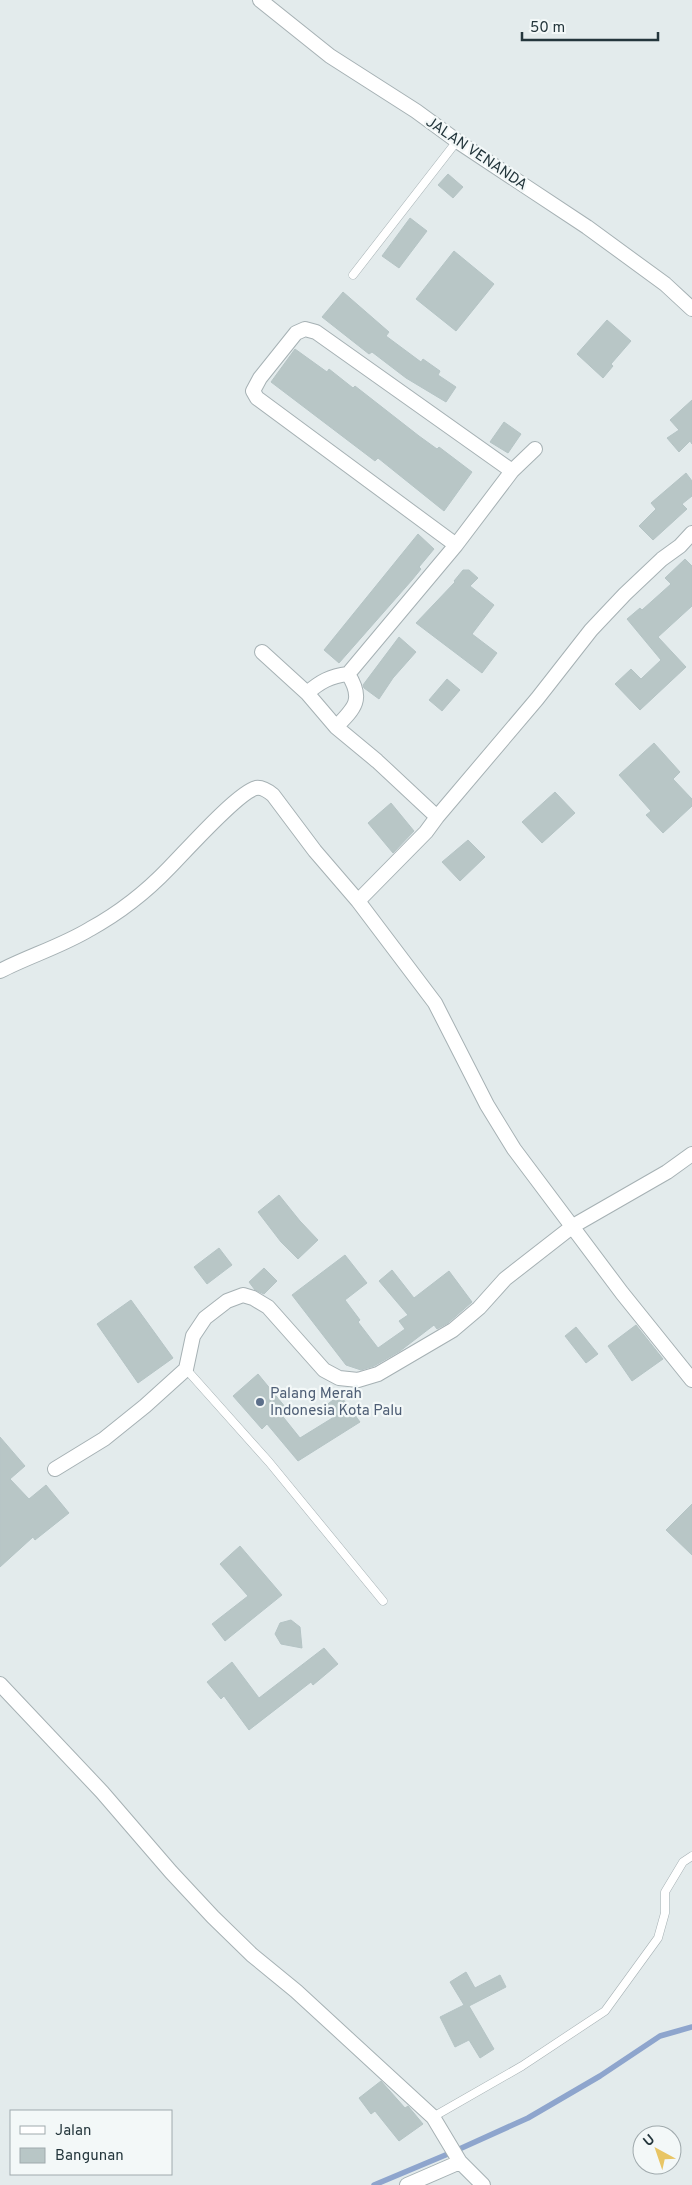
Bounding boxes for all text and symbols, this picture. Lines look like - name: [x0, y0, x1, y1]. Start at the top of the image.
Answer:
- scale bar: [522, 10, 658, 42]
- text: 50 m: [530, 19, 565, 38]
- street label: JALAN VENANDA: [422, 113, 531, 195]
- place label: Palang Merah Indonesia Kota Palu: [270, 1385, 403, 1421]
- marker: Palang Merah Indonesia Kota Palu: [254, 1396, 266, 1408]
- legend: [10, 2110, 172, 2175]
- text: Jalan: [55, 2122, 92, 2141]
- north arrow: [632, 2125, 682, 2175]
- text: U: [640, 2131, 659, 2151]
- text: Bangunan: [55, 2147, 124, 2166]

